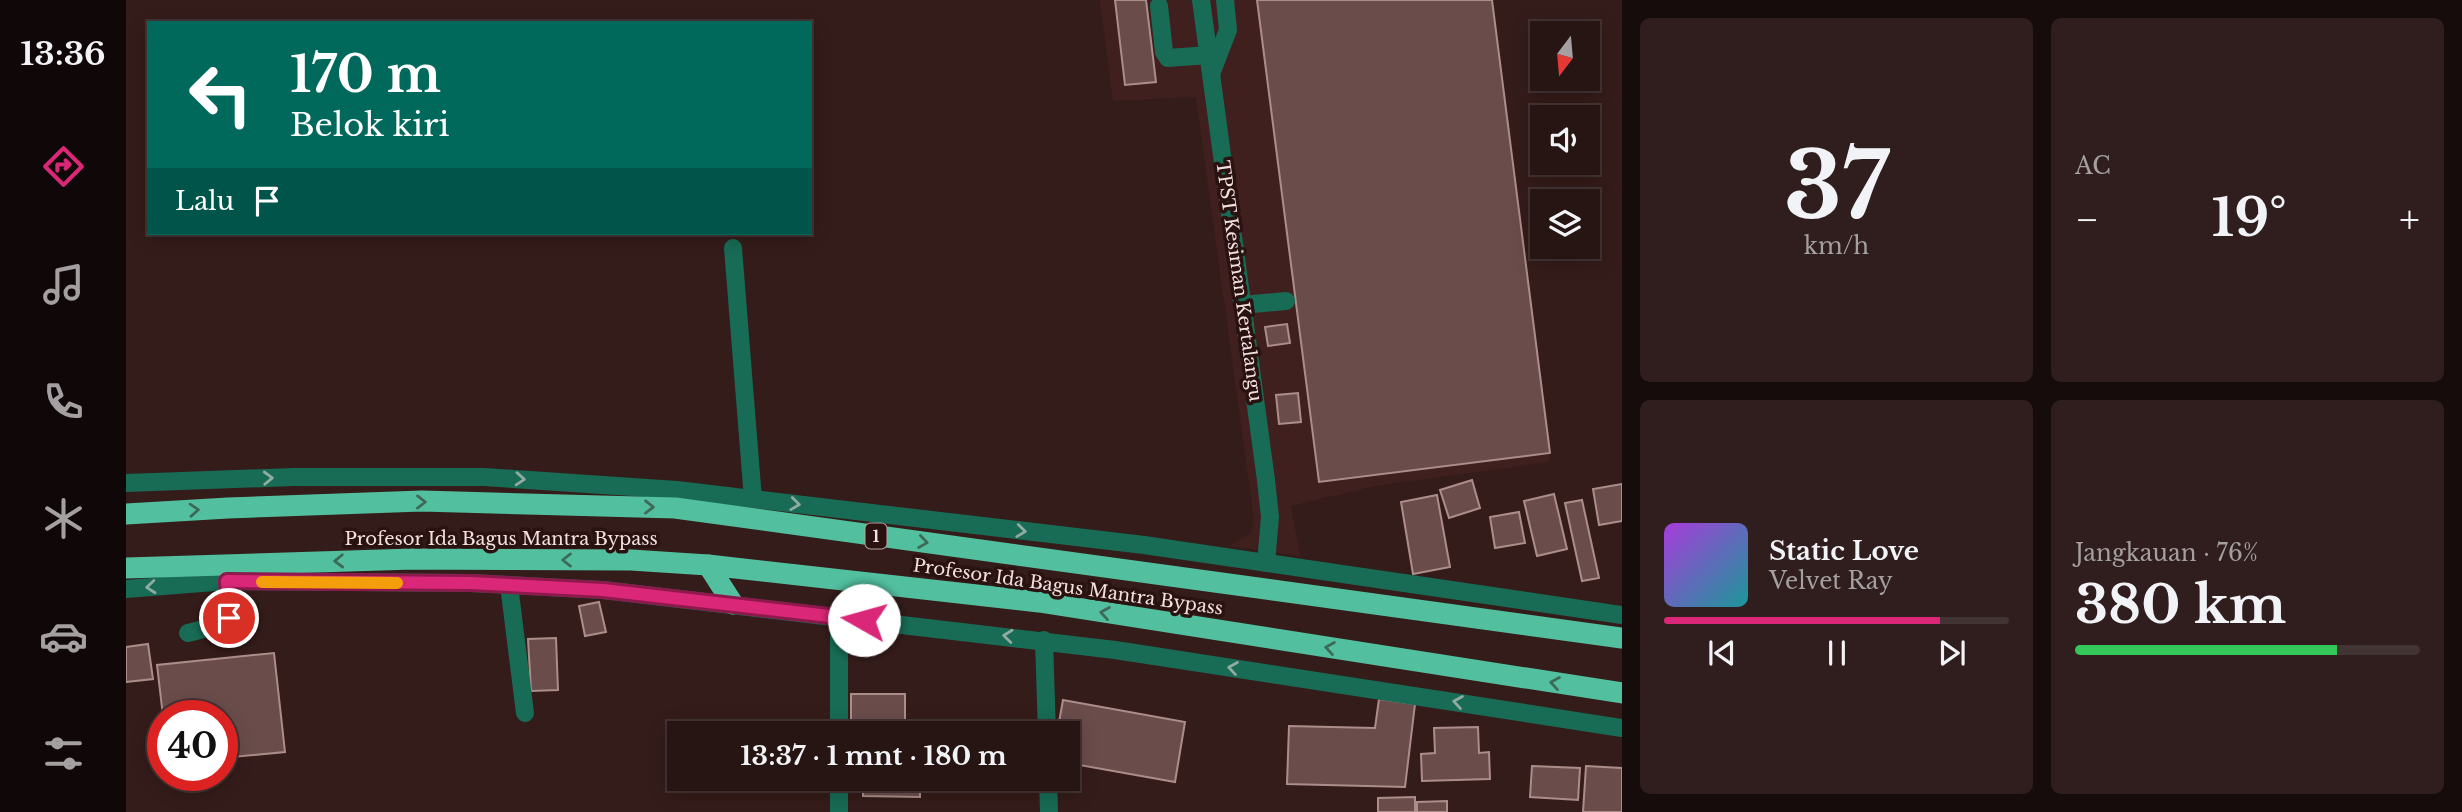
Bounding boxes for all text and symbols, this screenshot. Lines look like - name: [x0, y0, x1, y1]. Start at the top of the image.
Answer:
- north arrow: [1530, 21, 1600, 91]
- map controls: [1530, 21, 1600, 259]
- text: 13:36: [20, 34, 106, 74]
- text: 170 m: [290, 44, 441, 105]
- icon: left: [175, 49, 266, 140]
- text: Belok kiri: [290, 105, 449, 145]
- button: sound: [1530, 105, 1600, 175]
- text: 37: [1784, 130, 1889, 243]
- icon: directions: [39, 142, 88, 191]
- text: AC: [2075, 152, 2111, 180]
- street label: TPST Kesiman Kertalangu: [1211, 159, 1267, 403]
- icon: arrive: [248, 182, 286, 220]
- text: Lalu: [175, 185, 234, 217]
- text: 19°: [2212, 186, 2287, 250]
- button: layers: [1530, 189, 1600, 259]
- text: −: [2075, 196, 2099, 243]
- text: +: [2399, 196, 2420, 243]
- text: km/h: [1804, 232, 1869, 260]
- icon: music: [39, 260, 88, 309]
- icon: phone: [39, 377, 88, 426]
- one-way arrow: [263, 470, 273, 486]
- one-way arrow: [514, 471, 525, 486]
- icon: climate: [39, 494, 88, 543]
- one-way arrow: [417, 494, 427, 510]
- one-way arrow: [789, 497, 801, 512]
- one-way arrow: [644, 499, 655, 515]
- one-way arrow: [189, 502, 200, 517]
- one-way arrow: [1016, 523, 1027, 538]
- road number: 1: [866, 524, 886, 548]
- street label: Profesor Ida Bagus Mantra Bypass: [344, 528, 658, 550]
- one-way arrow: [917, 534, 929, 549]
- text: Static Love: [1769, 535, 1919, 567]
- text: Jangkauan · 76%: [2075, 539, 2258, 567]
- one-way arrow: [561, 552, 572, 567]
- one-way arrow: [333, 554, 344, 569]
- street label: Profesor Ida Bagus Mantra Bypass: [911, 554, 1225, 620]
- text: Velvet Ray: [1769, 567, 1893, 595]
- text: 380 km: [2075, 573, 2286, 637]
- one-way arrow: [145, 579, 156, 594]
- position arrow: [827, 583, 901, 657]
- pin: [199, 588, 259, 648]
- icon: arrive: [210, 599, 248, 637]
- one-way arrow: [1099, 606, 1111, 621]
- icon: car: [39, 612, 88, 661]
- one-way arrow: [1002, 629, 1013, 644]
- icon: previous: [1703, 634, 1741, 672]
- icon: pause: [1818, 634, 1856, 672]
- icon: next: [1933, 634, 1971, 672]
- one-way arrow: [1324, 641, 1336, 656]
- one-way arrow: [1227, 661, 1239, 676]
- one-way arrow: [1549, 676, 1560, 691]
- one-way arrow: [1452, 695, 1464, 710]
- speed limit sign: 40: [147, 700, 238, 791]
- icon: filters: [39, 729, 88, 778]
- text: 13:37 · 1 mnt · 180 m: [740, 740, 1007, 772]

